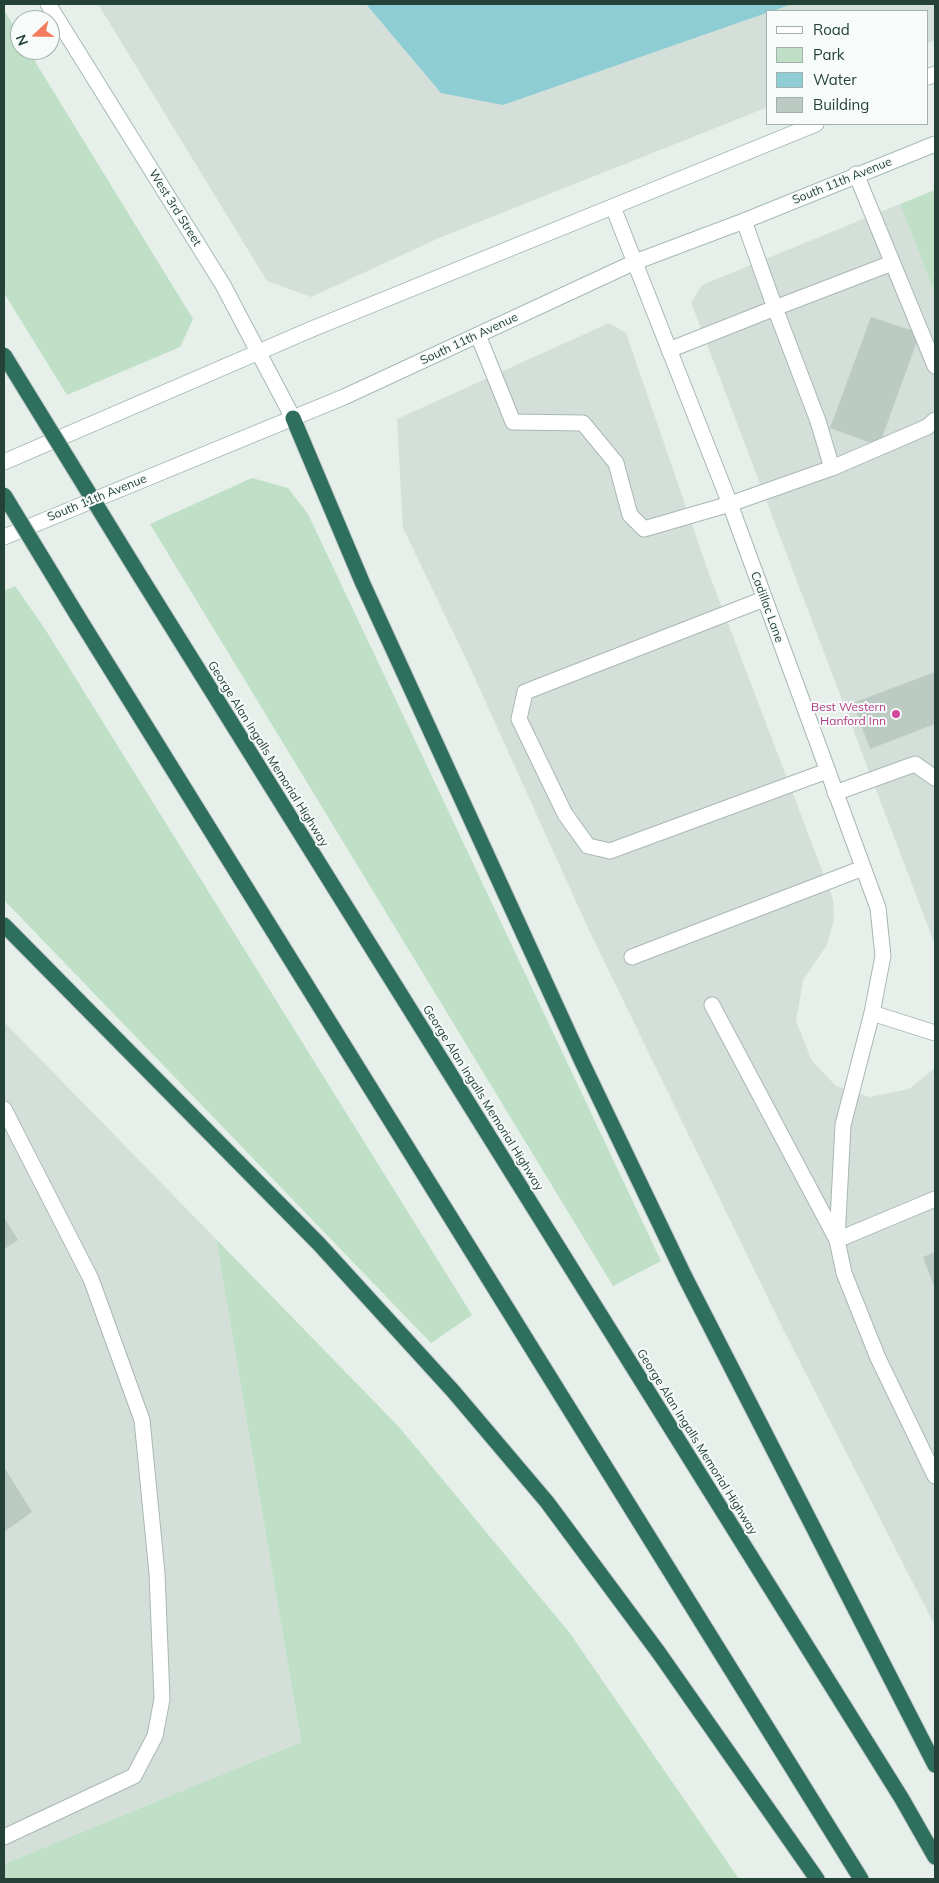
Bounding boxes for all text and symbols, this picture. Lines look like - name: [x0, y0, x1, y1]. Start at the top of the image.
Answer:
- north arrow: [10, 10, 60, 60]
- legend: [766, 10, 929, 125]
- text: Road: [813, 20, 850, 39]
- text: N: [12, 32, 32, 48]
- text: Park: [813, 45, 845, 64]
- text: Water: [813, 70, 857, 89]
- text: Building: [813, 95, 869, 114]
- street label: South 11th Avenue: [790, 154, 894, 208]
- street label: West 3rd Street: [146, 167, 204, 249]
- street label: South 11th Avenue: [418, 310, 520, 368]
- street label: South 11th Avenue: [45, 471, 149, 525]
- street label: Cadillac Lane: [747, 570, 787, 644]
- street label: George Alan Ingalls Memorial Highway: [205, 658, 331, 850]
- place label: Best Western Hanford Inn: [811, 700, 886, 728]
- marker: Best Western Hanford Inn: [890, 708, 902, 720]
- street label: George Alan Ingalls Memorial Highway: [420, 1002, 546, 1194]
- street label: George Alan Ingalls Memorial Highway: [634, 1346, 760, 1538]

